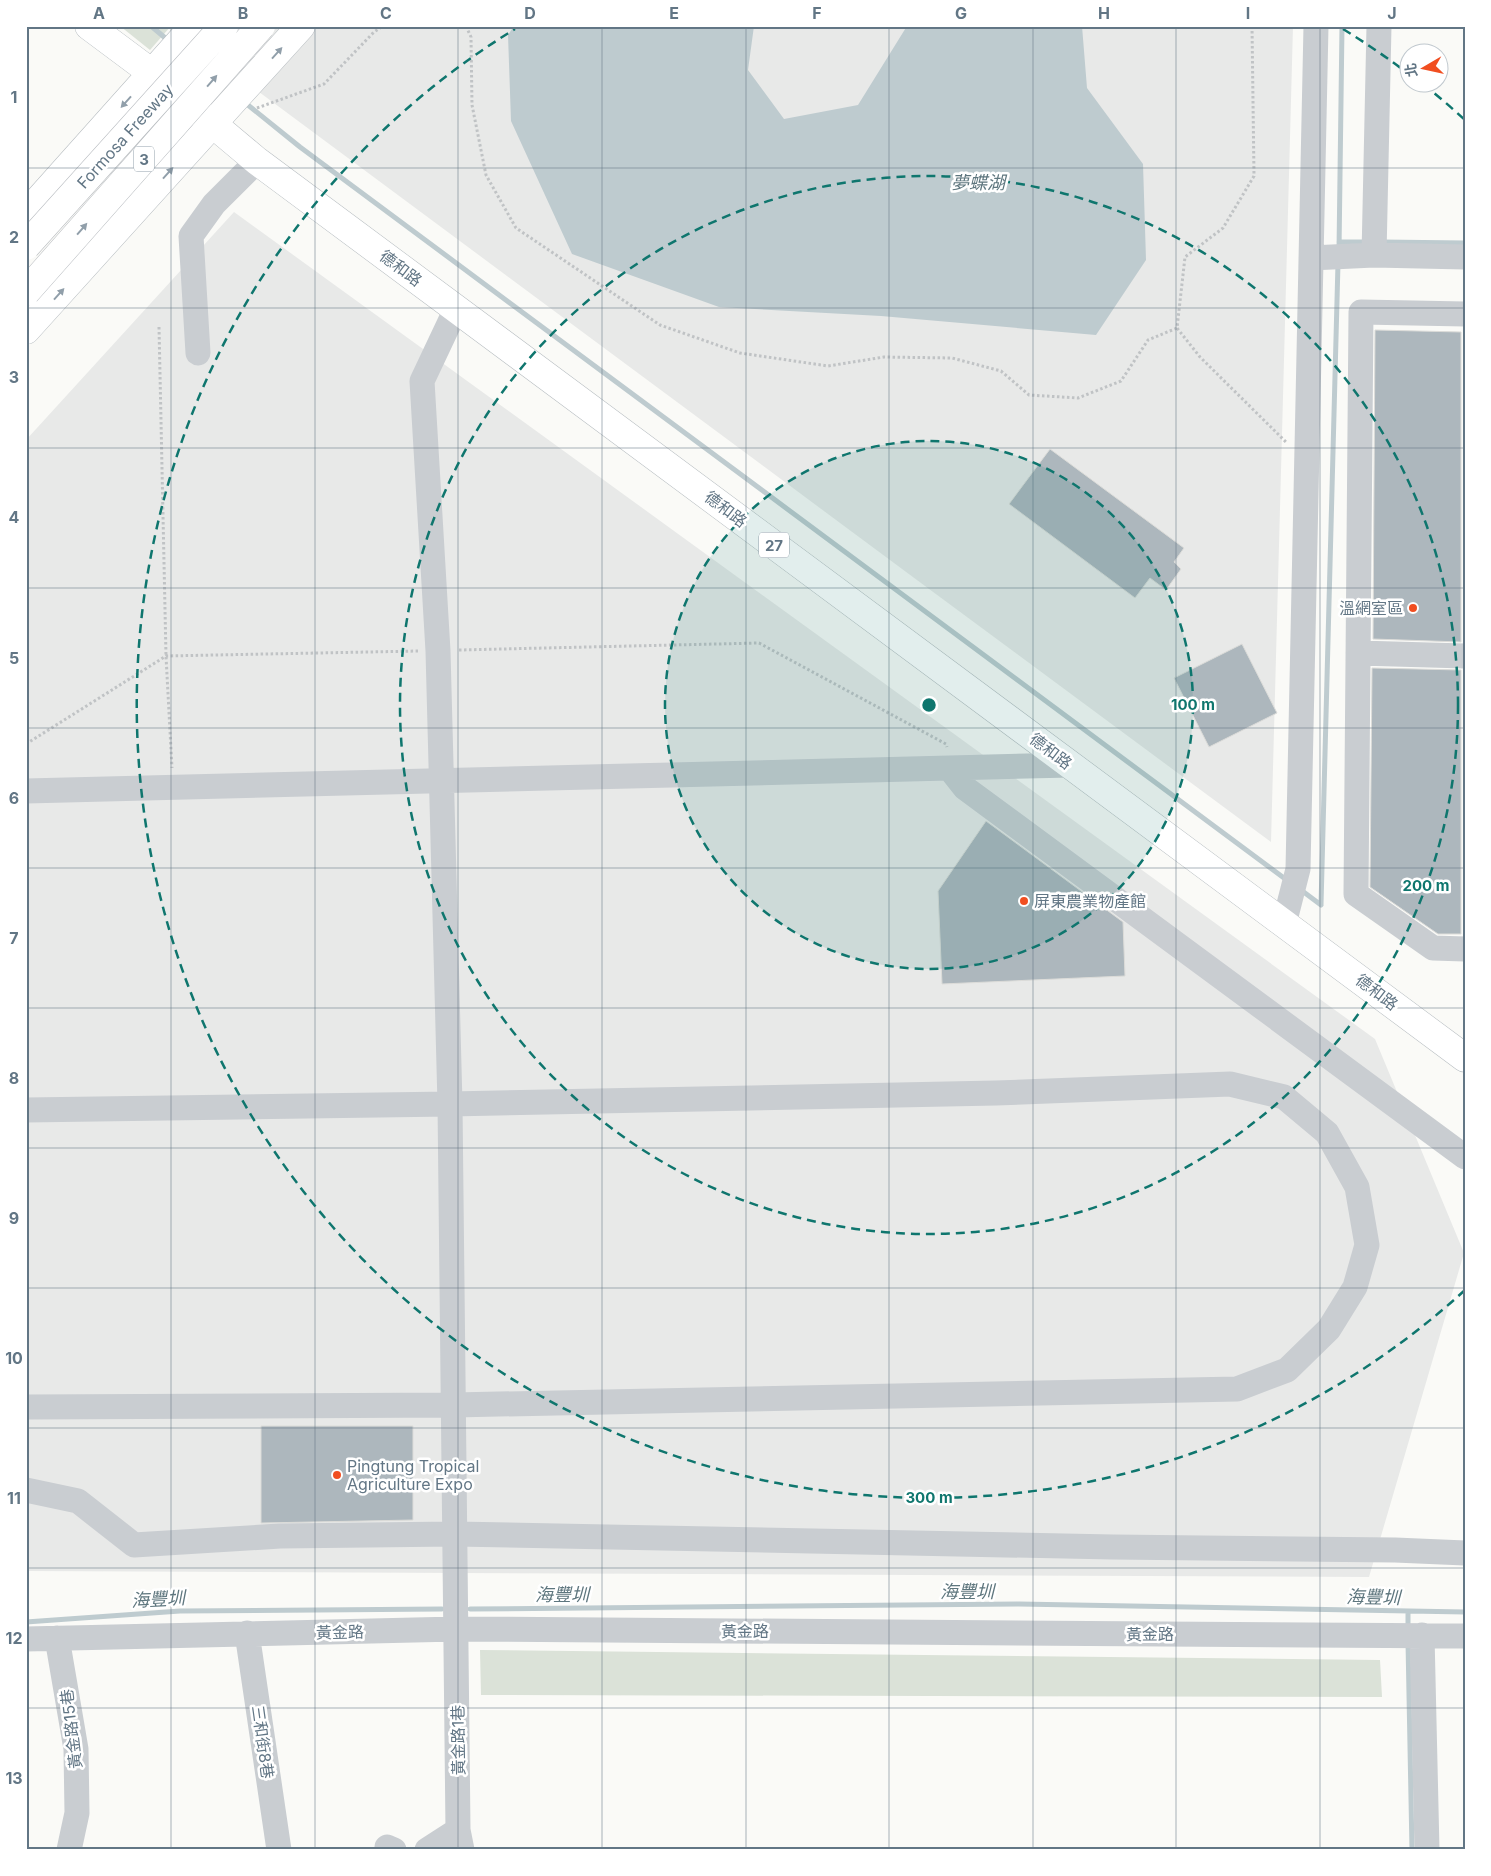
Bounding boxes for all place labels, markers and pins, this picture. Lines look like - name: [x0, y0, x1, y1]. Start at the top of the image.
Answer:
- place label: 溫網室區: [1339, 598, 1403, 618]
- marker: 溫網室區: [1407, 602, 1419, 614]
- centre of rings: [920, 696, 938, 714]
- place label: 屏東農業物產館: [1034, 891, 1146, 911]
- marker: 屏東農業物產館: [1018, 895, 1030, 907]
- place label: Pingtung Tropical Agriculture Expo: [347, 1456, 479, 1494]
- marker: Pingtung Tropical Agriculture Expo: [331, 1469, 343, 1481]

